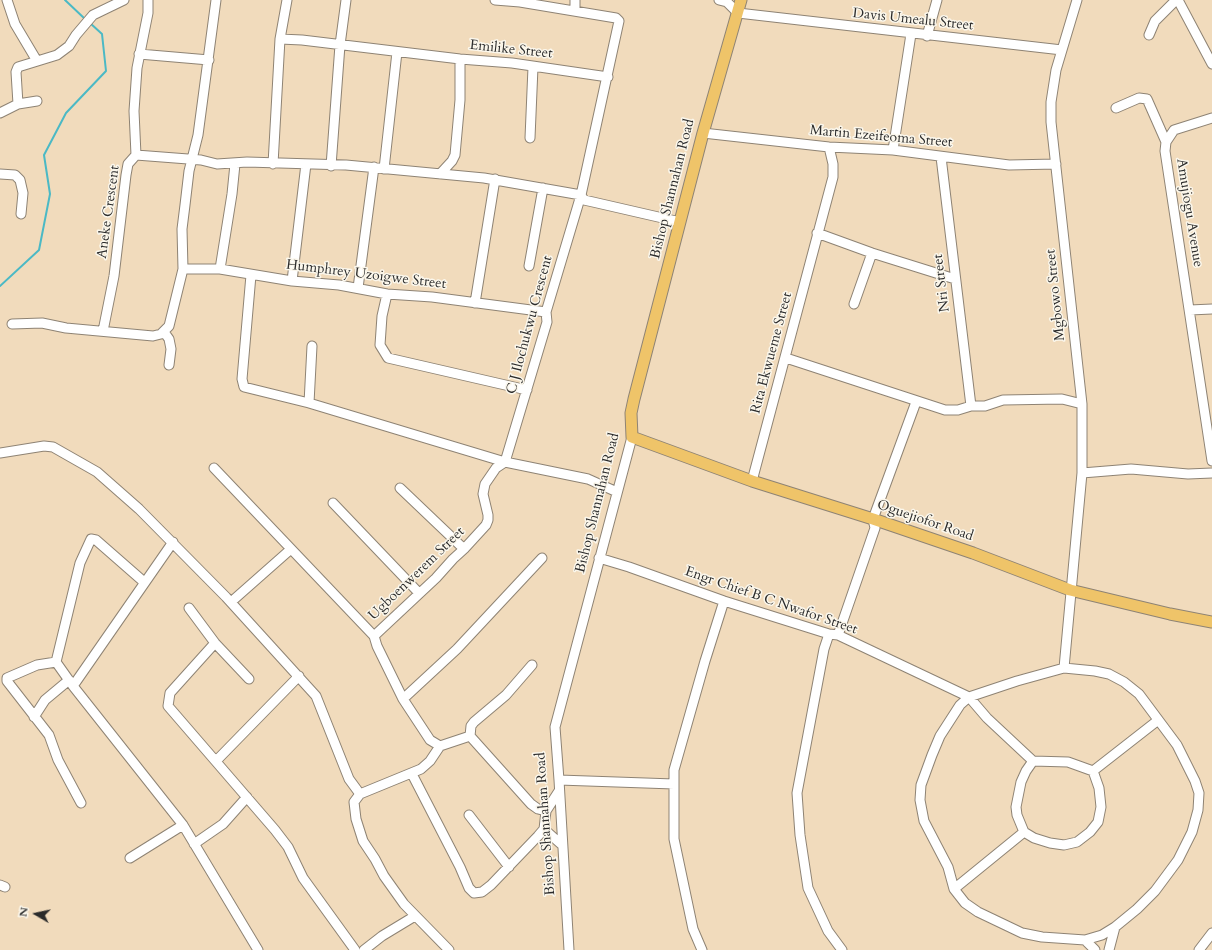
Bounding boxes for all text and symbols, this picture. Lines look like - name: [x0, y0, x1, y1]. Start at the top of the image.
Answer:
- street label: Davis Umealu Street: [852, 5, 974, 35]
- street label: Emilike Street: [469, 37, 553, 63]
- street label: Bishop Shannahan Road: [647, 117, 699, 261]
- street label: Martin Ezeifeoma Street: [809, 122, 953, 152]
- street label: Amujiogu Avenue: [1172, 158, 1206, 268]
- street label: Aneke Crescent: [94, 164, 124, 260]
- street label: Mgbowo Street: [1043, 248, 1069, 342]
- street label: Nri Street: [930, 253, 954, 313]
- street label: C J Ilochukwu Crescent: [503, 254, 557, 396]
- street label: Humphrey Uzoigwe Street: [285, 257, 447, 293]
- street label: Rita Ekwueme Street: [748, 291, 796, 415]
- street label: Bishop Shannahan Road: [572, 431, 624, 575]
- street label: Oguejiofor Road: [875, 497, 975, 545]
- street label: Ugboenwerem Street: [365, 524, 469, 624]
- street label: Engr Chief B C Nwafor Street: [683, 564, 859, 638]
- street label: Bishop Shannahan Road: [533, 752, 559, 896]
- north arrow: [16, 894, 56, 934]
- text: N: [15, 906, 32, 918]

